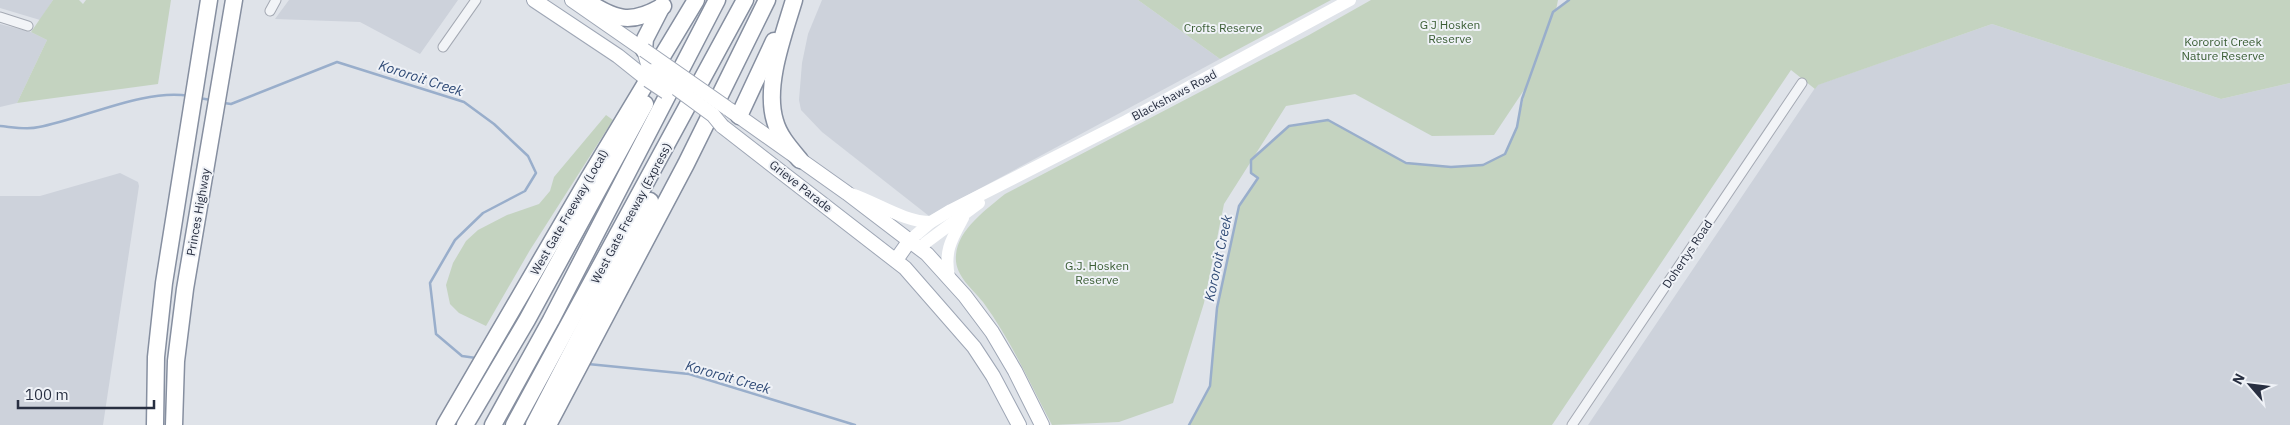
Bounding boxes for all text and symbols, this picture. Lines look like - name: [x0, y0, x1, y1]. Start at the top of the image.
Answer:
- park label: G J Hosken Reserve: [1420, 17, 1480, 46]
- park label: Crofts Reserve: [1184, 20, 1263, 35]
- park label: Kororoit Creek Nature Reserve: [2181, 34, 2265, 63]
- water label: Kororoit Creek: [377, 56, 466, 100]
- street label: Blackshaws Road: [1129, 66, 1219, 124]
- street label: West Gate Freeway (Express): [588, 140, 674, 286]
- street label: West Gate Freeway (Local): [527, 146, 611, 278]
- street label: Grieve Parade: [767, 157, 836, 215]
- street label: Princes Highway: [183, 167, 213, 257]
- water label: Kororoit Creek: [1200, 213, 1236, 303]
- street label: Dohertys Road: [1659, 217, 1715, 291]
- park label: G.J. Hosken Reserve: [1065, 258, 1129, 287]
- water label: Kororoit Creek: [683, 356, 773, 398]
- north arrow: [2225, 360, 2275, 410]
- text: N: [2228, 370, 2249, 388]
- scale bar: [18, 378, 154, 410]
- text: 100 m: [25, 385, 69, 404]

